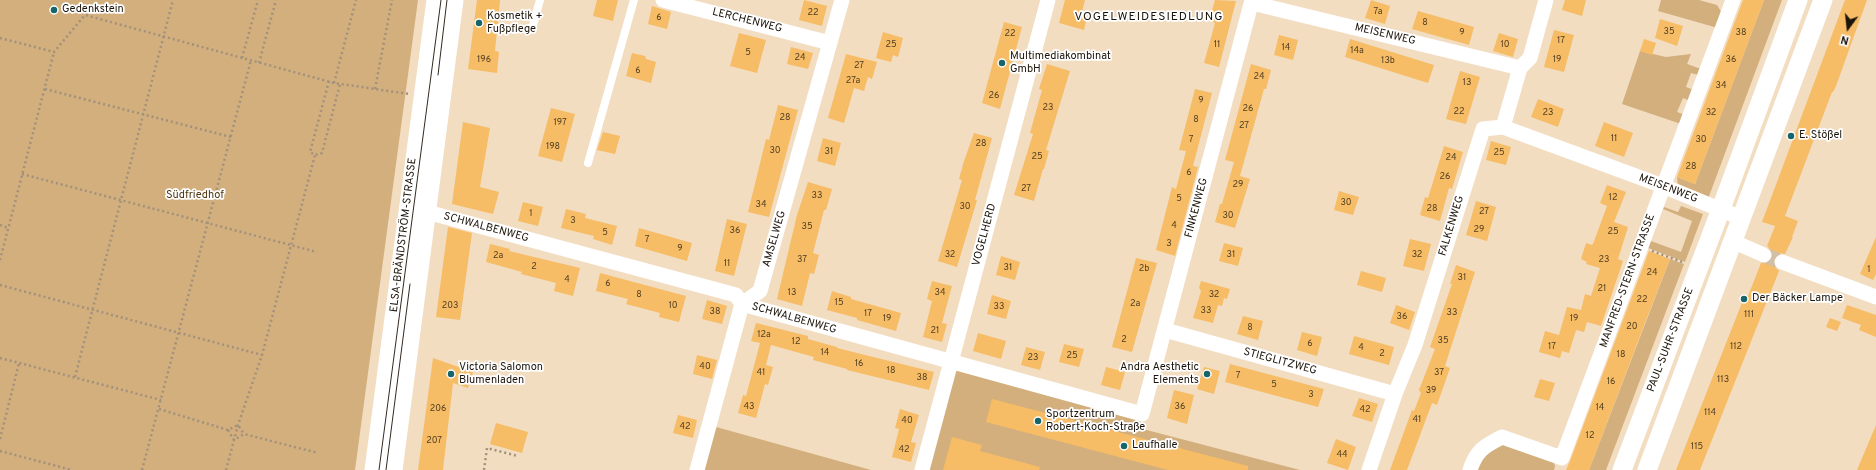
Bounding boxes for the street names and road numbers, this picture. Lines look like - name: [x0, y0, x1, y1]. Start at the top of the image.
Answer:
- street label: LERCHENWEG: [711, 6, 783, 36]
- street label: MEISENWEG: [1353, 22, 1417, 48]
- street label: ELSA-BRÄNDSTRÖM-STRASSE: [388, 157, 420, 313]
- street label: MEISENWEG: [1637, 172, 1699, 206]
- street label: FINKENWEG: [1183, 177, 1211, 239]
- street label: FALKENWEG: [1437, 194, 1467, 258]
- street label: VOGELHERD: [970, 202, 1000, 268]
- street label: AMSELWEG: [761, 209, 789, 269]
- street label: SCHWALBENWEG: [442, 210, 530, 246]
- street label: MANFRED-STERN-STRASSE: [1598, 212, 1658, 350]
- street label: PAUL-SUHR-STRASSE: [1645, 286, 1697, 394]
- street label: SCHWALBENWEG: [750, 301, 838, 337]
- street label: STIEGLITZWEG: [1242, 346, 1318, 378]

